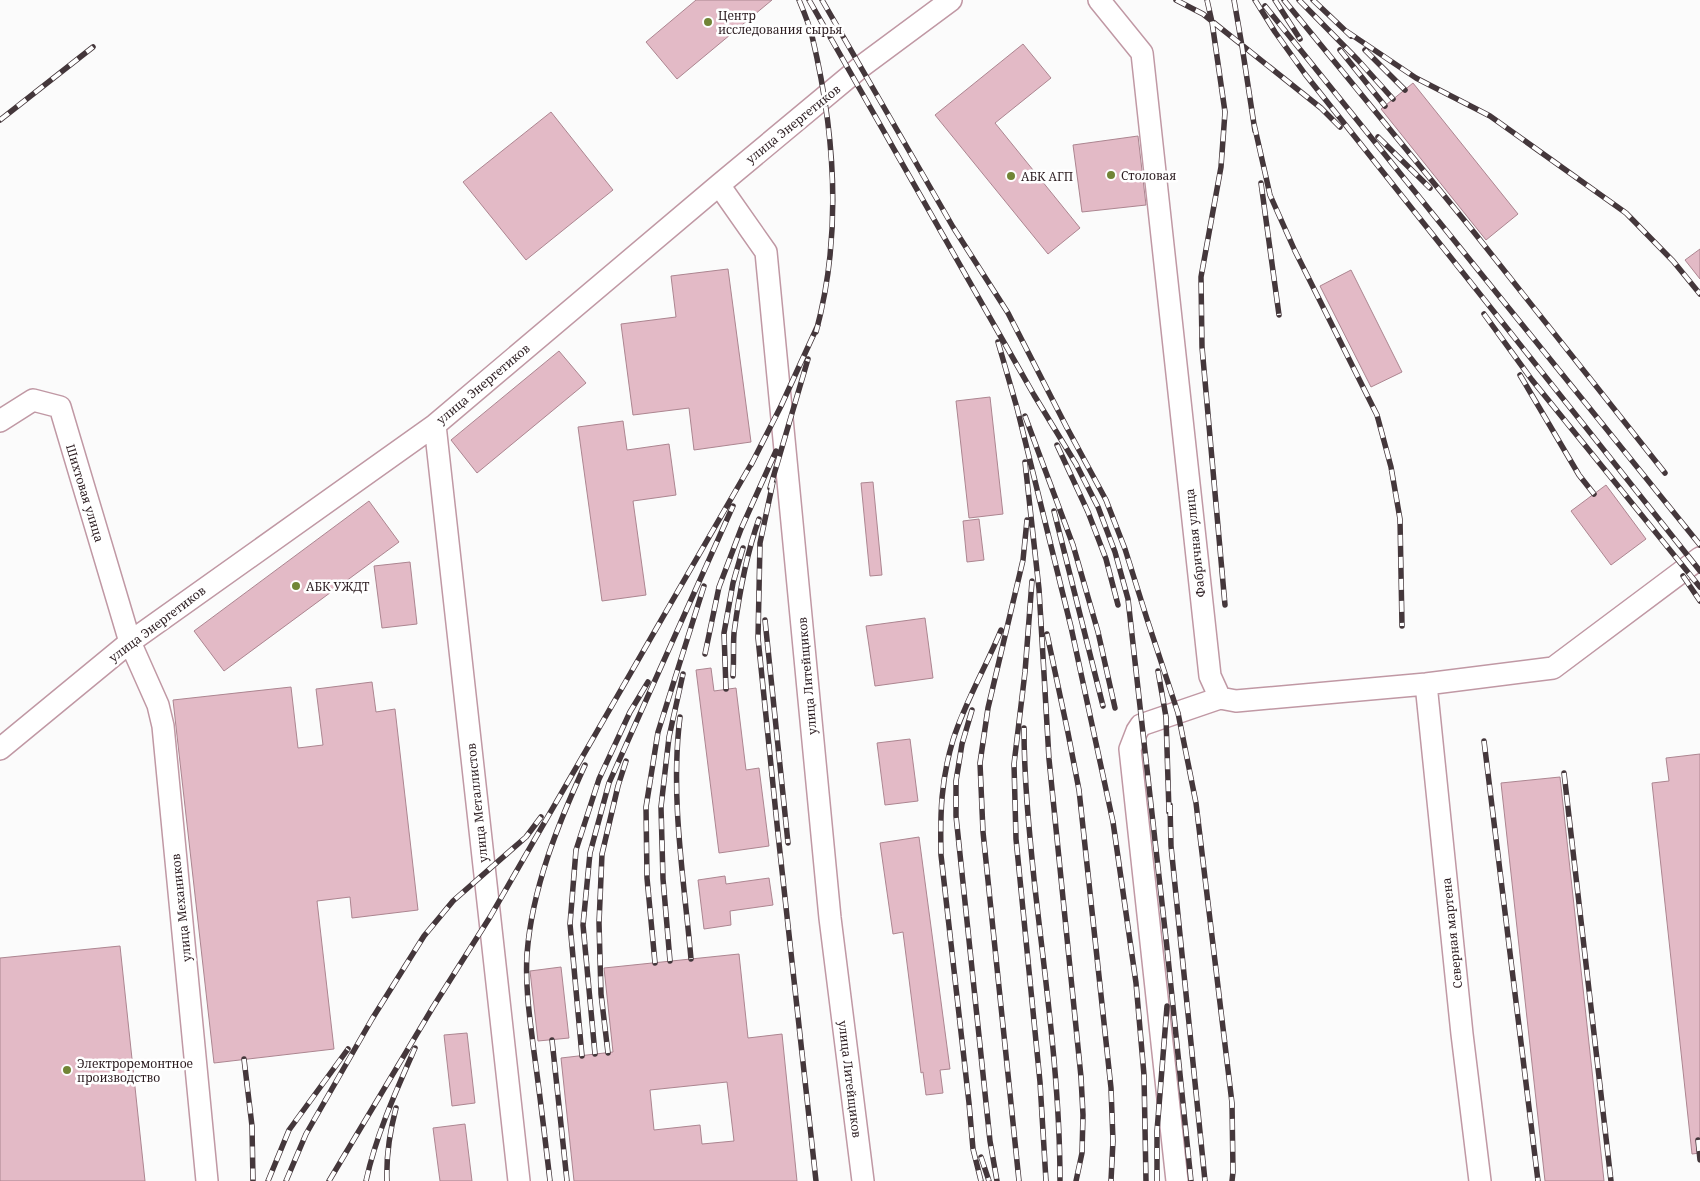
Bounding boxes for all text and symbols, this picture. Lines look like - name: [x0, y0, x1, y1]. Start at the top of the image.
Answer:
- place label: Центр исследования сырья: [718, 7, 842, 38]
- marker: Центр исследования сырья: [702, 16, 714, 28]
- street label: улица Энергетиков: [742, 80, 844, 167]
- place label: Столовая: [1121, 167, 1176, 184]
- place label: АБК АГП: [1021, 168, 1073, 185]
- marker: Столовая: [1105, 169, 1117, 181]
- marker: АБК АГП: [1005, 170, 1017, 182]
- street label: улица Энергетиков: [433, 340, 534, 428]
- street label: Шихтовая улица: [62, 442, 108, 544]
- street label: Фабричная улица: [1181, 488, 1209, 598]
- place label: АБК УЖДТ: [306, 578, 370, 595]
- marker: АБК УЖДТ: [290, 580, 302, 592]
- street label: улица Энергетиков: [105, 582, 209, 666]
- street label: улица Литейщиков: [793, 616, 821, 736]
- street label: улица Металлистов: [462, 742, 492, 864]
- street label: улица Механиков: [167, 853, 195, 963]
- street label: Северная мартена: [1438, 877, 1466, 989]
- street label: улица Литейщиков: [834, 1019, 866, 1139]
- place label: Электроремонтное производство: [77, 1055, 193, 1086]
- marker: Электроремонтное производство: [61, 1064, 73, 1076]

